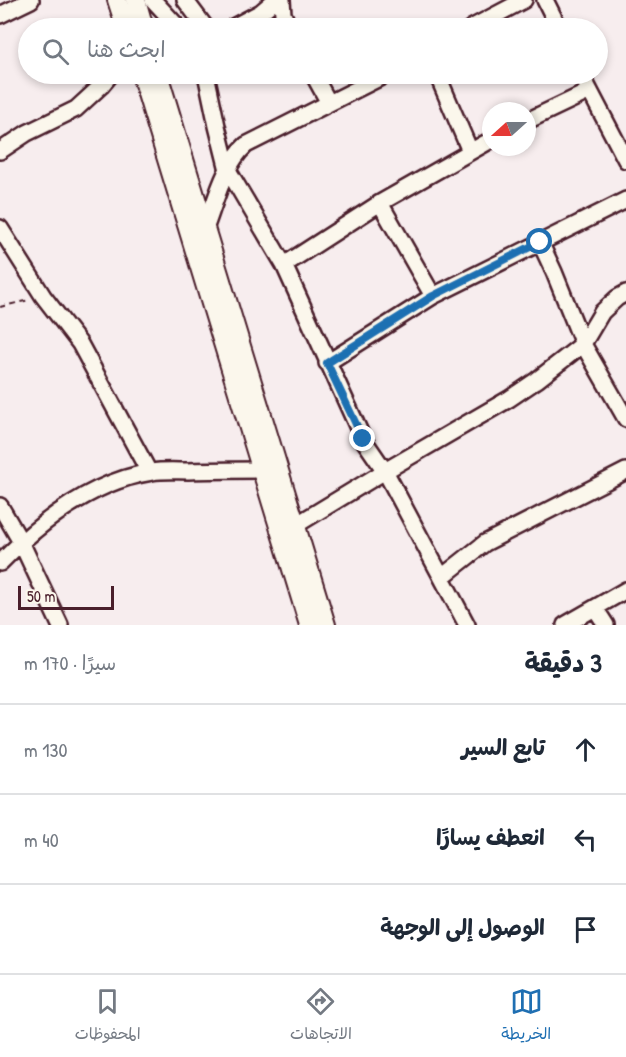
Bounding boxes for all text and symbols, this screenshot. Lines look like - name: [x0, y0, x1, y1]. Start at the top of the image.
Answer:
- search box: [18, 18, 608, 84]
- text: ابحث هنا: [87, 34, 166, 64]
- icon: search: [39, 35, 72, 68]
- north arrow: [482, 102, 536, 156]
- route start: [526, 228, 552, 254]
- route end: [349, 425, 375, 451]
- scale bar: [18, 583, 114, 610]
- text: 50 m: [27, 585, 56, 607]
- text: 3 دقيقة: [524, 645, 602, 680]
- text: سيرًا · 170 m: [24, 649, 116, 676]
- text: تابع السير: [462, 732, 545, 762]
- icon: ahead: [569, 733, 602, 766]
- text: 130 m: [24, 736, 67, 763]
- text: انعطف يسارًا: [436, 822, 545, 852]
- icon: left: [569, 823, 602, 856]
- text: 40 m: [24, 826, 59, 853]
- text: الوصول إلى الوجهة: [380, 912, 545, 942]
- icon: arrive: [569, 913, 602, 946]
- tab: المحفوظات: [75, 985, 141, 1048]
- tab: الاتجاهات: [290, 985, 352, 1048]
- tab: الخريطة: [501, 985, 551, 1048]

